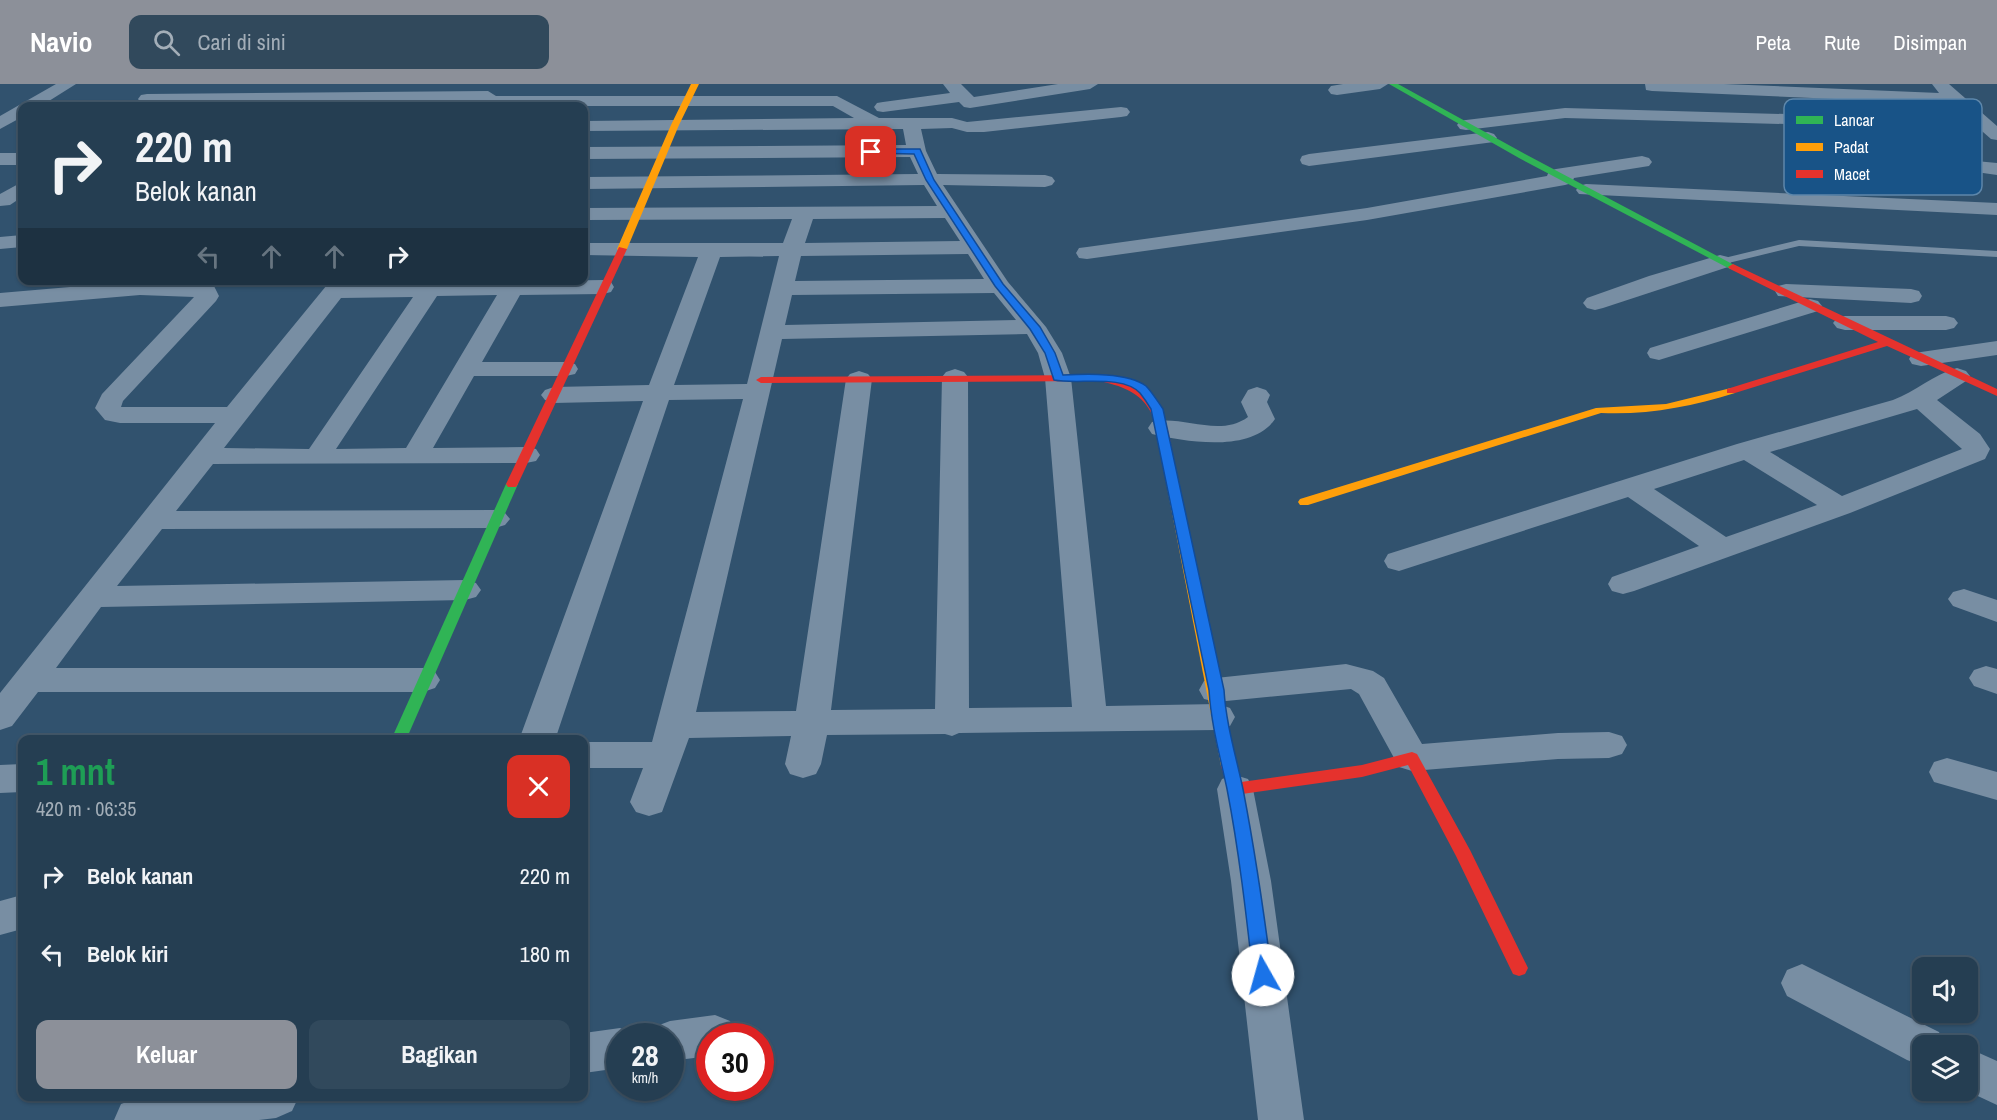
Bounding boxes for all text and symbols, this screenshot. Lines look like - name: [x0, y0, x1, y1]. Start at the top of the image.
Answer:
- search box: [129, 15, 549, 69]
- text: Navio: [30, 23, 93, 61]
- icon: search: [150, 26, 183, 59]
- text: Cari di sini: [198, 27, 286, 57]
- text: Peta: [1755, 28, 1791, 57]
- text: Rute: [1824, 28, 1860, 57]
- text: Disimpan: [1893, 28, 1967, 57]
- legend: [1784, 99, 1982, 195]
- text: Lancar: [1834, 109, 1875, 131]
- text: 220 m: [135, 119, 233, 175]
- icon: right: [36, 126, 114, 204]
- pin: [845, 126, 896, 177]
- icon: arrive: [854, 135, 887, 168]
- text: Padat: [1834, 136, 1869, 158]
- text: Macet: [1834, 163, 1870, 185]
- text: Belok kanan: [135, 173, 257, 209]
- icon: left: [192, 240, 225, 273]
- icon: ahead: [255, 240, 288, 273]
- icon: ahead: [318, 240, 351, 273]
- icon: right: [381, 240, 414, 273]
- text: 1 mnt: [36, 748, 115, 796]
- button: close: [507, 755, 570, 818]
- text: 420 m · 06:35: [36, 795, 136, 822]
- icon: right: [36, 860, 69, 893]
- text: Belok kanan: [87, 861, 193, 891]
- text: 220 m: [520, 861, 570, 891]
- icon: left: [36, 938, 69, 971]
- text: Belok kiri: [87, 939, 168, 969]
- text: 180 m: [520, 939, 570, 969]
- position arrow: [1231, 943, 1295, 1007]
- map controls: [1912, 957, 1978, 1101]
- button: sound: [1912, 957, 1978, 1023]
- button: Keluar: [36, 1020, 297, 1089]
- button: Bagikan: [309, 1020, 570, 1089]
- speed limit sign: 30: [696, 1023, 774, 1101]
- text: 28: [631, 1035, 659, 1075]
- button: layers: [1912, 1035, 1978, 1101]
- text: km/h: [632, 1067, 658, 1088]

